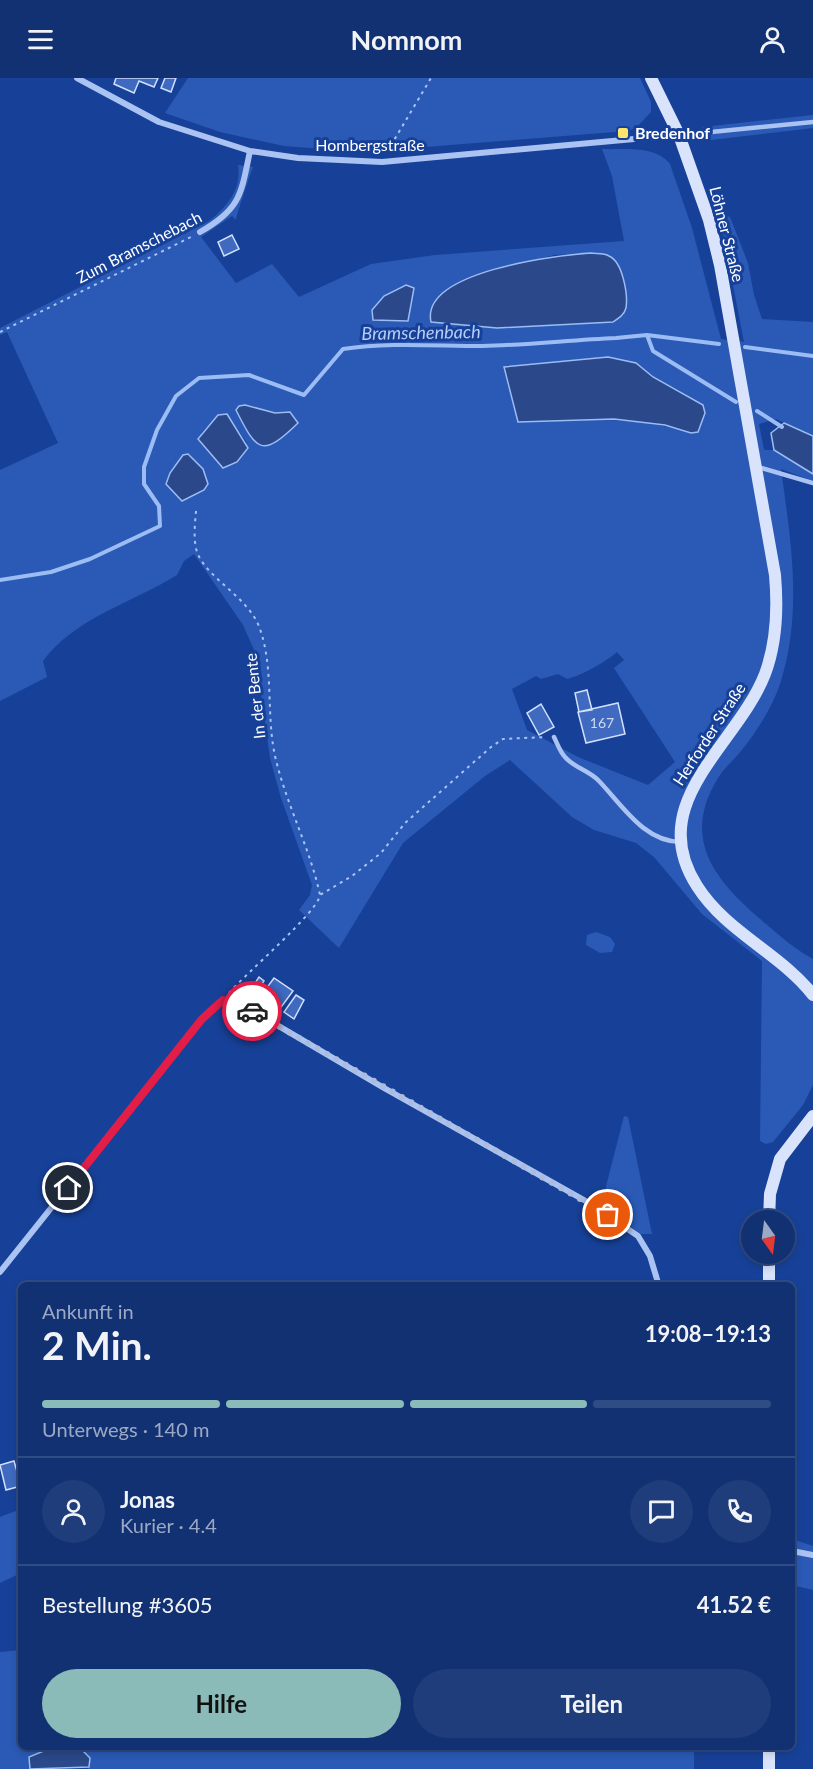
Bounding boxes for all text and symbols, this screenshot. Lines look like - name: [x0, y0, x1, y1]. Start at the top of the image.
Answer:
- icon: menu: [24, 23, 57, 56]
- text: Nomnom: [351, 23, 462, 56]
- icon: person: [756, 23, 789, 56]
- place label: Bredenhof: [635, 123, 710, 142]
- marker: Bredenhof: [616, 126, 630, 140]
- street label: Hombergstraße: [315, 135, 425, 154]
- street label: Löhner Straße: [706, 184, 749, 284]
- street label: Zum Bramschebach: [73, 207, 204, 286]
- water label: Bramschenbach: [361, 320, 481, 344]
- street label: In der Bente: [241, 652, 268, 740]
- street label: Herforder Straße: [668, 679, 749, 789]
- house number: 167: [590, 714, 614, 731]
- courier: [222, 981, 282, 1041]
- icon: car: [236, 995, 269, 1028]
- pin: [42, 1162, 93, 1213]
- icon: home: [51, 1171, 84, 1204]
- pin: [582, 1189, 633, 1240]
- icon: bag: [591, 1198, 624, 1231]
- north arrow: [741, 1210, 795, 1264]
- map controls: [741, 1210, 795, 1264]
- text: Ankunft in: [42, 1299, 134, 1323]
- text: 19:08–19:13: [645, 1320, 771, 1347]
- text: 2 Min.: [42, 1322, 152, 1368]
- text: Unterwegs · 140 m: [42, 1417, 209, 1441]
- button: person: [42, 1480, 105, 1543]
- button: chat: [630, 1480, 693, 1543]
- button: phone: [708, 1480, 771, 1543]
- text: Jonas: [120, 1486, 175, 1513]
- text: Kurier · 4.4: [120, 1513, 217, 1537]
- text: Bestellung #3605: [42, 1591, 212, 1618]
- text: 41.52 €: [697, 1591, 771, 1618]
- button: Hilfe: [42, 1669, 401, 1738]
- button: Teilen: [413, 1669, 771, 1738]

